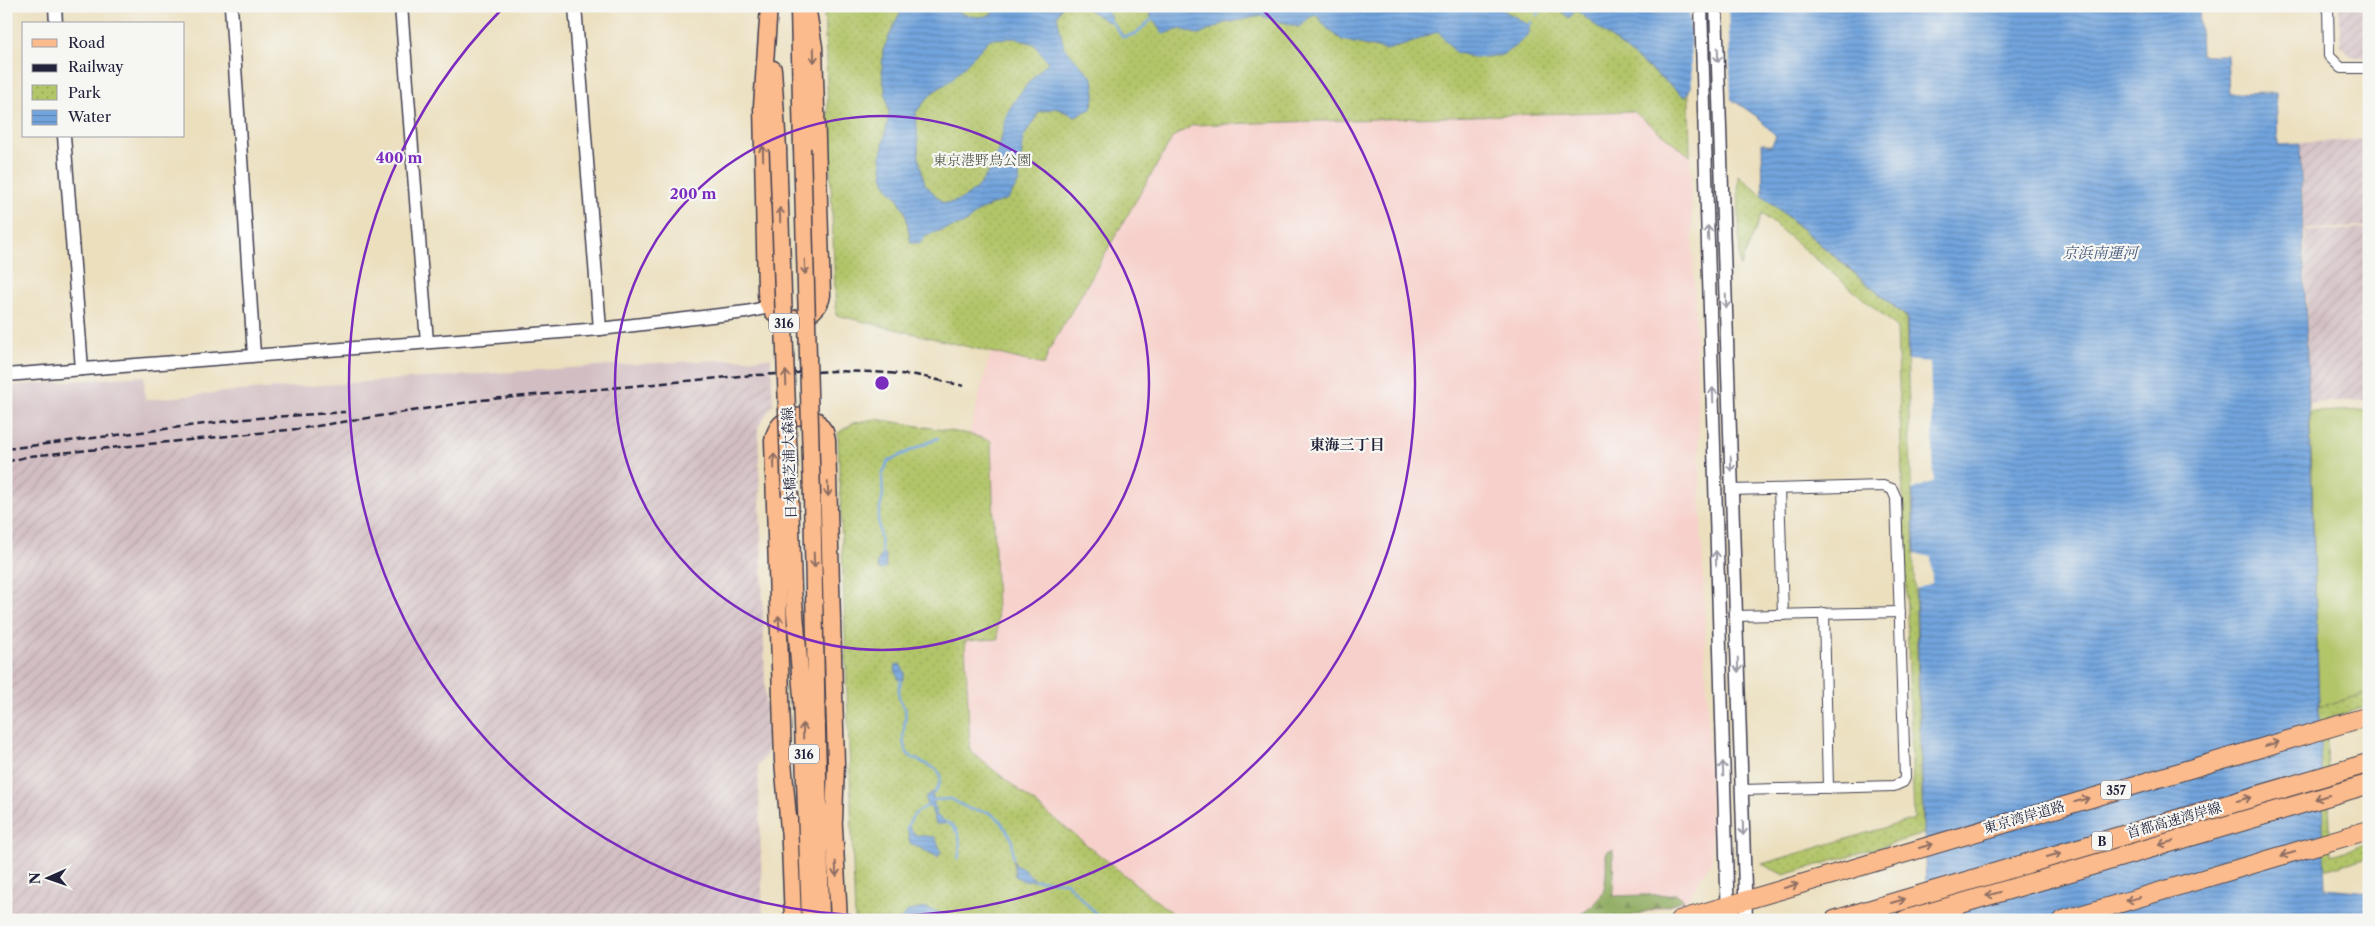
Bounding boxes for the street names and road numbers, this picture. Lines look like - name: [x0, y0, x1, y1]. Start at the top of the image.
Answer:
- road number: 316: [769, 314, 799, 332]
- street label: 日本橋芝浦大森線: [778, 407, 800, 519]
- road number: 316: [789, 744, 819, 764]
- road number: 357: [2101, 780, 2131, 800]
- street label: 東京湾岸道路: [1981, 797, 2067, 837]
- street label: 首都高速湾岸線: [2124, 798, 2224, 842]
- road number: B: [2092, 831, 2112, 850]

